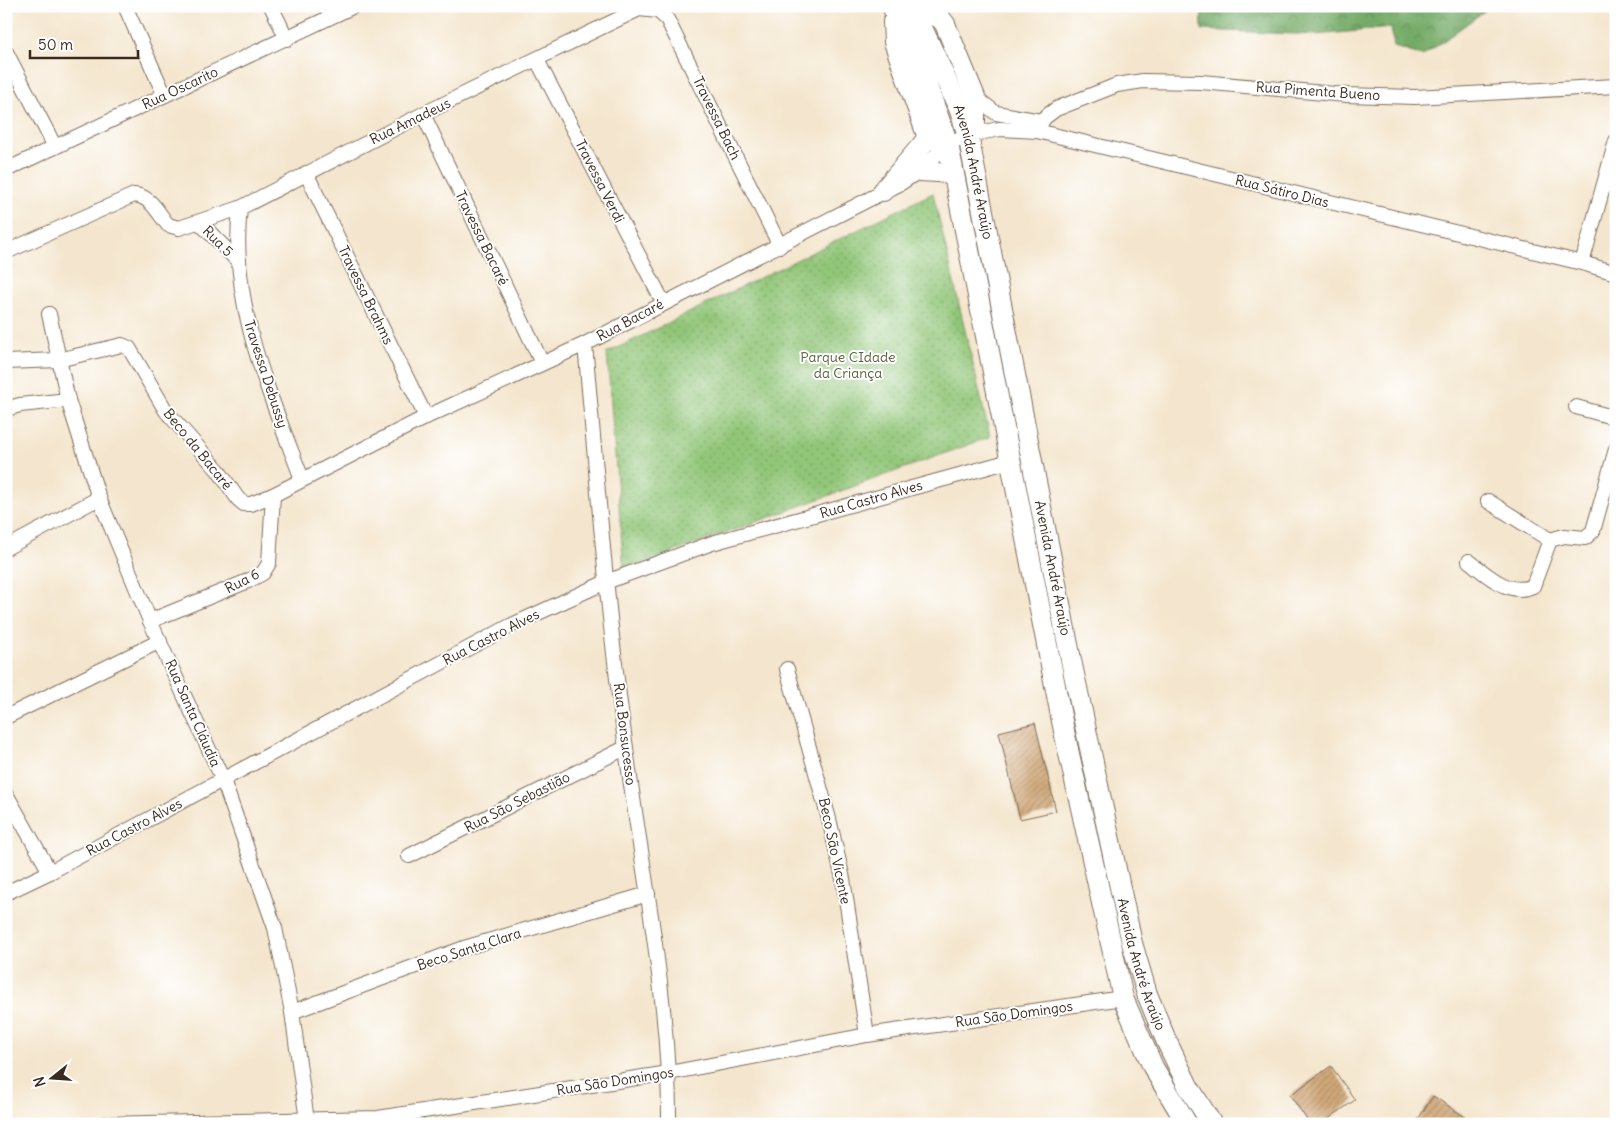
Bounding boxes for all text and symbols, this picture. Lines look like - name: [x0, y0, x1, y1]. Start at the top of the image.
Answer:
- scale bar: [30, 28, 138, 60]
- text: 50 m: [38, 35, 73, 54]
- street label: Rua Oscarito: [139, 62, 221, 113]
- street label: Travessa Bach: [689, 73, 745, 163]
- street label: Rua Pimenta Bueno: [1255, 78, 1381, 104]
- street label: Rua Amadeus: [367, 94, 453, 148]
- street label: Avenida André Araújo: [950, 102, 997, 241]
- street label: Travessa Verdi: [571, 136, 629, 226]
- street label: Rua Sátiro Dias: [1233, 171, 1331, 211]
- street label: Travessa Bacaré: [451, 188, 513, 288]
- street label: Rua 5: [199, 222, 237, 260]
- street label: Travessa Brahms: [334, 243, 398, 347]
- street label: Rua Bacaré: [593, 295, 667, 345]
- street label: Travessa Debussy: [240, 318, 292, 430]
- park label: Parque CIdade da Criança: [800, 348, 896, 382]
- street label: Beco da Bacaré: [160, 405, 236, 493]
- street label: Rua Castro Alves: [818, 476, 924, 522]
- street label: Avenida André Araújo: [1031, 499, 1075, 637]
- street label: Rua 6: [222, 565, 262, 597]
- street label: Rua Castro Alves: [440, 605, 542, 669]
- street label: Rua Santa Cláudia: [161, 656, 225, 770]
- street label: Rua Bonsucesso: [610, 682, 640, 786]
- street label: Rua São Sebastião: [461, 768, 573, 836]
- street label: Rua Castro Alves: [83, 794, 185, 860]
- street label: Beco São Vicente: [815, 796, 855, 906]
- street label: Avenida André Araújo: [1114, 896, 1170, 1033]
- street label: Beco Santa Clara: [415, 924, 523, 974]
- street label: Rua São Domingos: [954, 997, 1074, 1031]
- north arrow: [28, 1052, 78, 1102]
- street label: Rua São Domingos: [555, 1063, 675, 1099]
- text: N: [30, 1075, 50, 1089]

